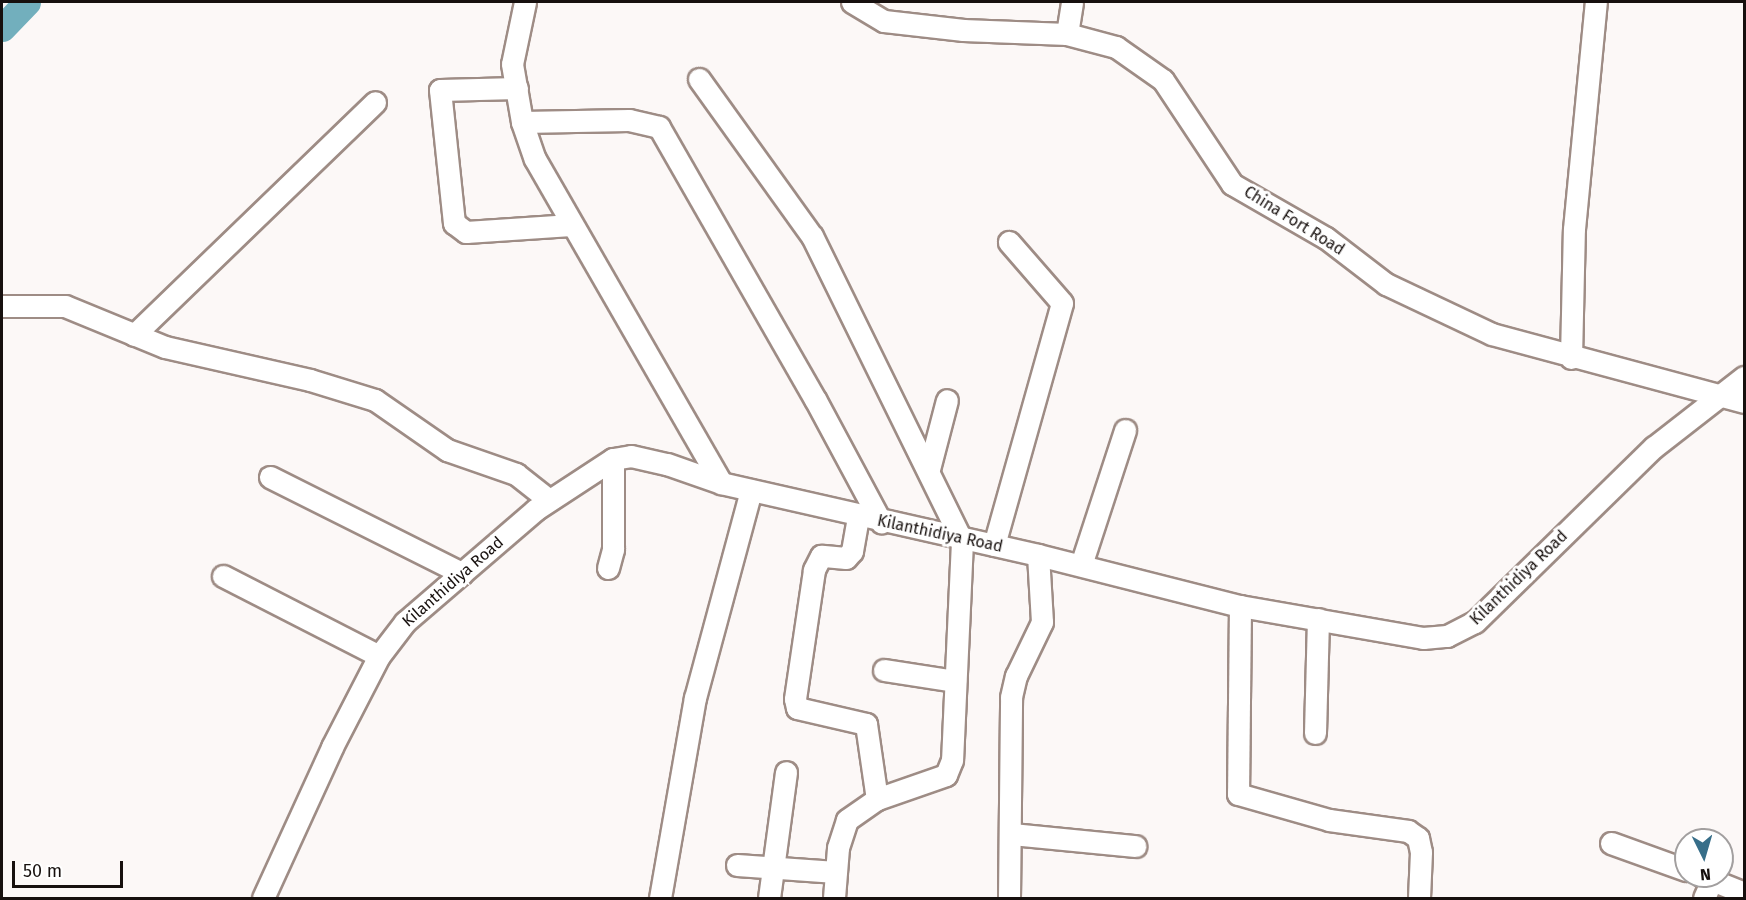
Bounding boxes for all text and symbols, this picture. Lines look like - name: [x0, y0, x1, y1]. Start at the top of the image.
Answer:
- street label: China Fort Road: [1240, 182, 1348, 260]
- street label: Kilanthidiya Road: [875, 511, 1005, 557]
- street label: Kilanthidiya Road: [1466, 527, 1572, 629]
- street label: Kilanthidiya Road: [398, 533, 508, 631]
- north arrow: [1674, 828, 1734, 888]
- scale bar: [15, 849, 126, 887]
- text: 50 m: [23, 860, 62, 882]
- text: N: [1699, 865, 1712, 884]

